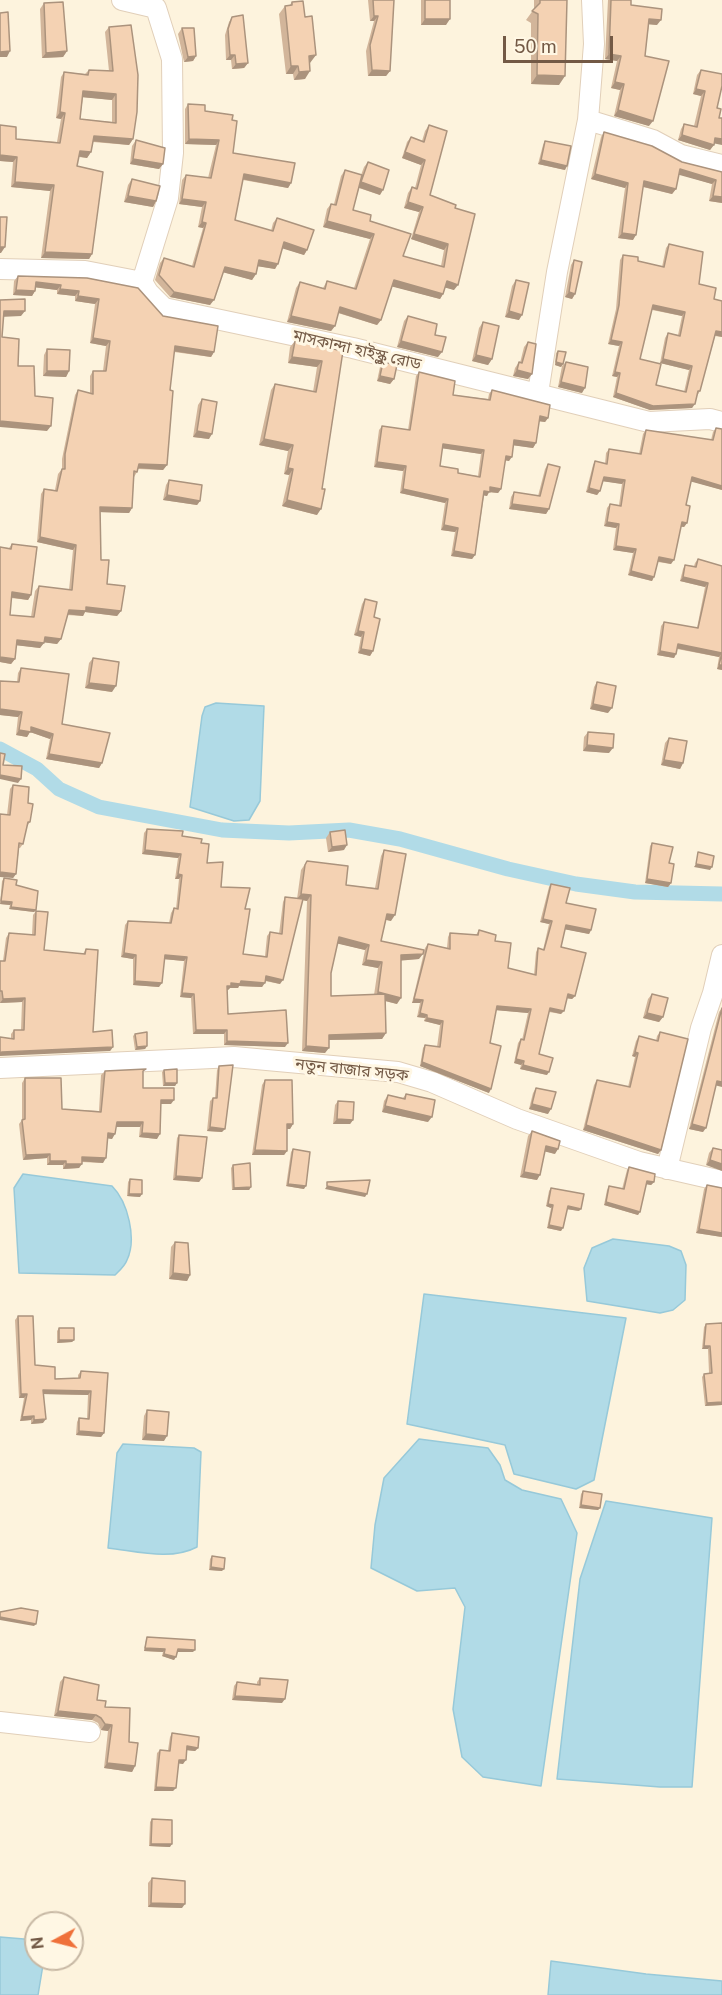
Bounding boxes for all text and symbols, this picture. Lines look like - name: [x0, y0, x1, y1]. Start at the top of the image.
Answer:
- scale bar: [506, 24, 616, 62]
- text: 50 m: [514, 36, 557, 57]
- street label: মাসকান্দা হাইস্কুল রোড: [291, 326, 423, 374]
- street label: নতুন বাজার সড়ক: [294, 1054, 410, 1086]
- north arrow: [24, 1911, 84, 1971]
- text: N: [27, 1936, 48, 1950]

